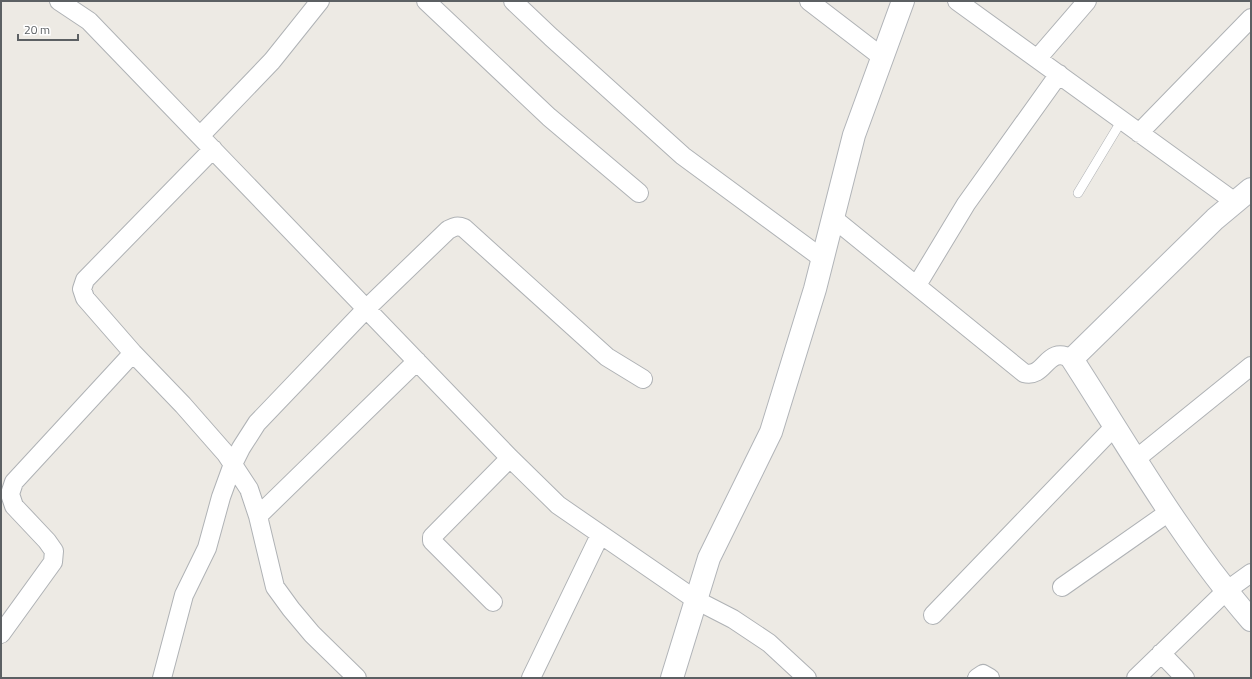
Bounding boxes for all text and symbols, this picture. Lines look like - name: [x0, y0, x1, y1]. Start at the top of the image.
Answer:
- scale bar: [18, 16, 78, 42]
- text: 20 m: [24, 20, 50, 39]

